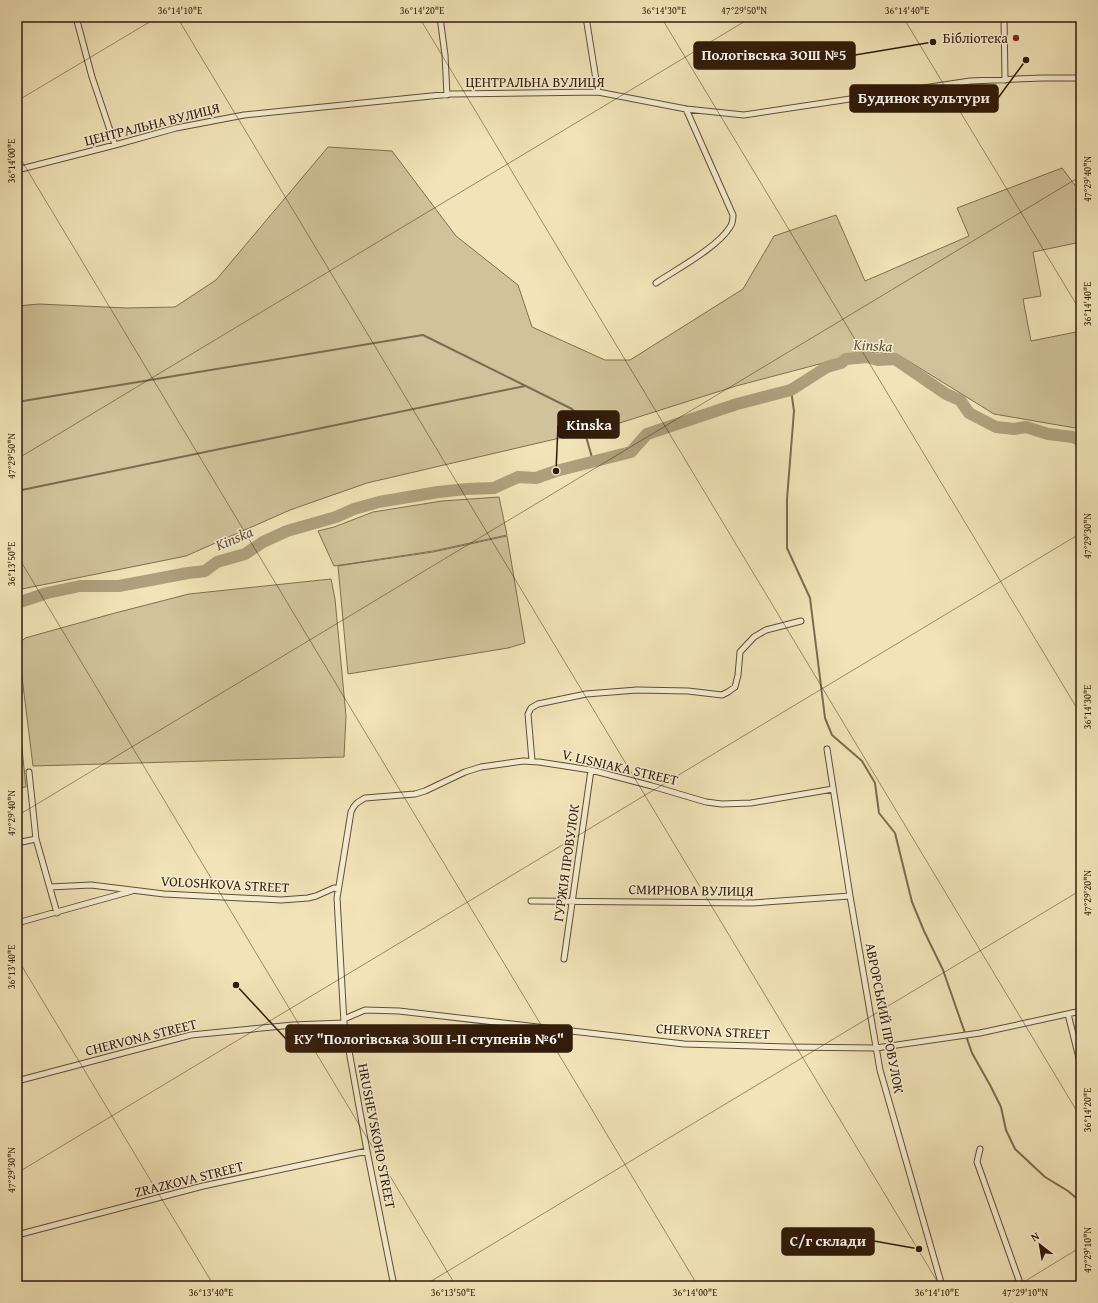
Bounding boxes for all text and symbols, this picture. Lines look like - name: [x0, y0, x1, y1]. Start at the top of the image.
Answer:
- text: 36°14'10"E: [158, 3, 202, 18]
- text: 36°14'20"E: [400, 3, 444, 18]
- text: 36°14'30"E: [642, 3, 686, 18]
- text: 47°29'50"N: [721, 3, 767, 18]
- text: 36°14'40"E: [885, 3, 929, 18]
- place label: Бібліотека: [943, 28, 1008, 48]
- marker: Бібліотека: [1011, 33, 1021, 43]
- callout: Пологівська ЗОШ №5: [694, 42, 855, 69]
- text: Пологівська ЗОШ №5: [702, 44, 847, 65]
- street label: ЦЕНТРАЛЬНА ВУЛИЦЯ: [466, 72, 604, 92]
- callout: Будинок культури: [850, 85, 998, 112]
- text: Будинок культури: [858, 87, 990, 108]
- street label: ЦЕНТРАЛЬНА ВУЛИЦЯ: [82, 97, 222, 151]
- text: 36°14'00"E: [4, 139, 19, 183]
- text: 47°29'40"N: [1080, 156, 1095, 202]
- text: 36°14'40"E: [1080, 282, 1095, 326]
- water label: Kinska: [852, 333, 893, 357]
- callout: Kinska: [558, 411, 619, 438]
- text: Kinska: [566, 414, 612, 435]
- text: 47°29'50"N: [4, 433, 19, 479]
- text: 47°29'30"N: [1080, 513, 1095, 559]
- water label: Kinska: [211, 521, 256, 556]
- text: 36°13'50"E: [4, 542, 19, 586]
- text: 36°14'30"E: [1080, 685, 1095, 729]
- street label: V. LISNIAKA STREET: [560, 744, 680, 790]
- text: 47°29'40"N: [4, 790, 19, 836]
- street label: ГУРЖІЯ ПРОВУЛОК: [548, 803, 584, 923]
- text: 47°29'20"N: [1080, 870, 1095, 916]
- street label: VOLOSHKOVA STREET: [160, 871, 290, 897]
- street label: СМИРНОВА ВУЛИЦЯ: [628, 879, 754, 901]
- street label: АВРОРСЬКИЙ ПРОВУЛОК: [861, 941, 910, 1096]
- text: 36°13'40"E: [4, 945, 19, 989]
- street label: CHERVONA STREET: [83, 1013, 199, 1061]
- street label: CHERVONA STREET: [656, 1018, 771, 1044]
- callout: КУ "Пологівська ЗОШ І-ІІ ступенів №6": [286, 1025, 572, 1052]
- text: КУ "Пологівська ЗОШ І-ІІ ступенів №6": [294, 1028, 564, 1049]
- street label: HRUSHEVSKOHO STREET: [353, 1062, 401, 1211]
- text: 36°14'20"E: [1080, 1088, 1095, 1132]
- text: 47°29'30"N: [4, 1147, 19, 1193]
- street label: ZRAZKOVA STREET: [132, 1156, 246, 1202]
- north arrow: [1020, 1225, 1060, 1265]
- text: N: [1028, 1227, 1043, 1245]
- text: 47°29'10"N: [1080, 1227, 1095, 1273]
- callout: С/г склади: [782, 1228, 874, 1255]
- text: С/г склади: [790, 1230, 867, 1251]
- text: 36°13'40"E: [189, 1285, 233, 1300]
- text: 36°13'50"E: [431, 1285, 475, 1300]
- text: 36°14'00"E: [673, 1285, 717, 1300]
- text: 36°14'10"E: [915, 1285, 959, 1300]
- text: 47°29'10"N: [1002, 1285, 1048, 1300]

